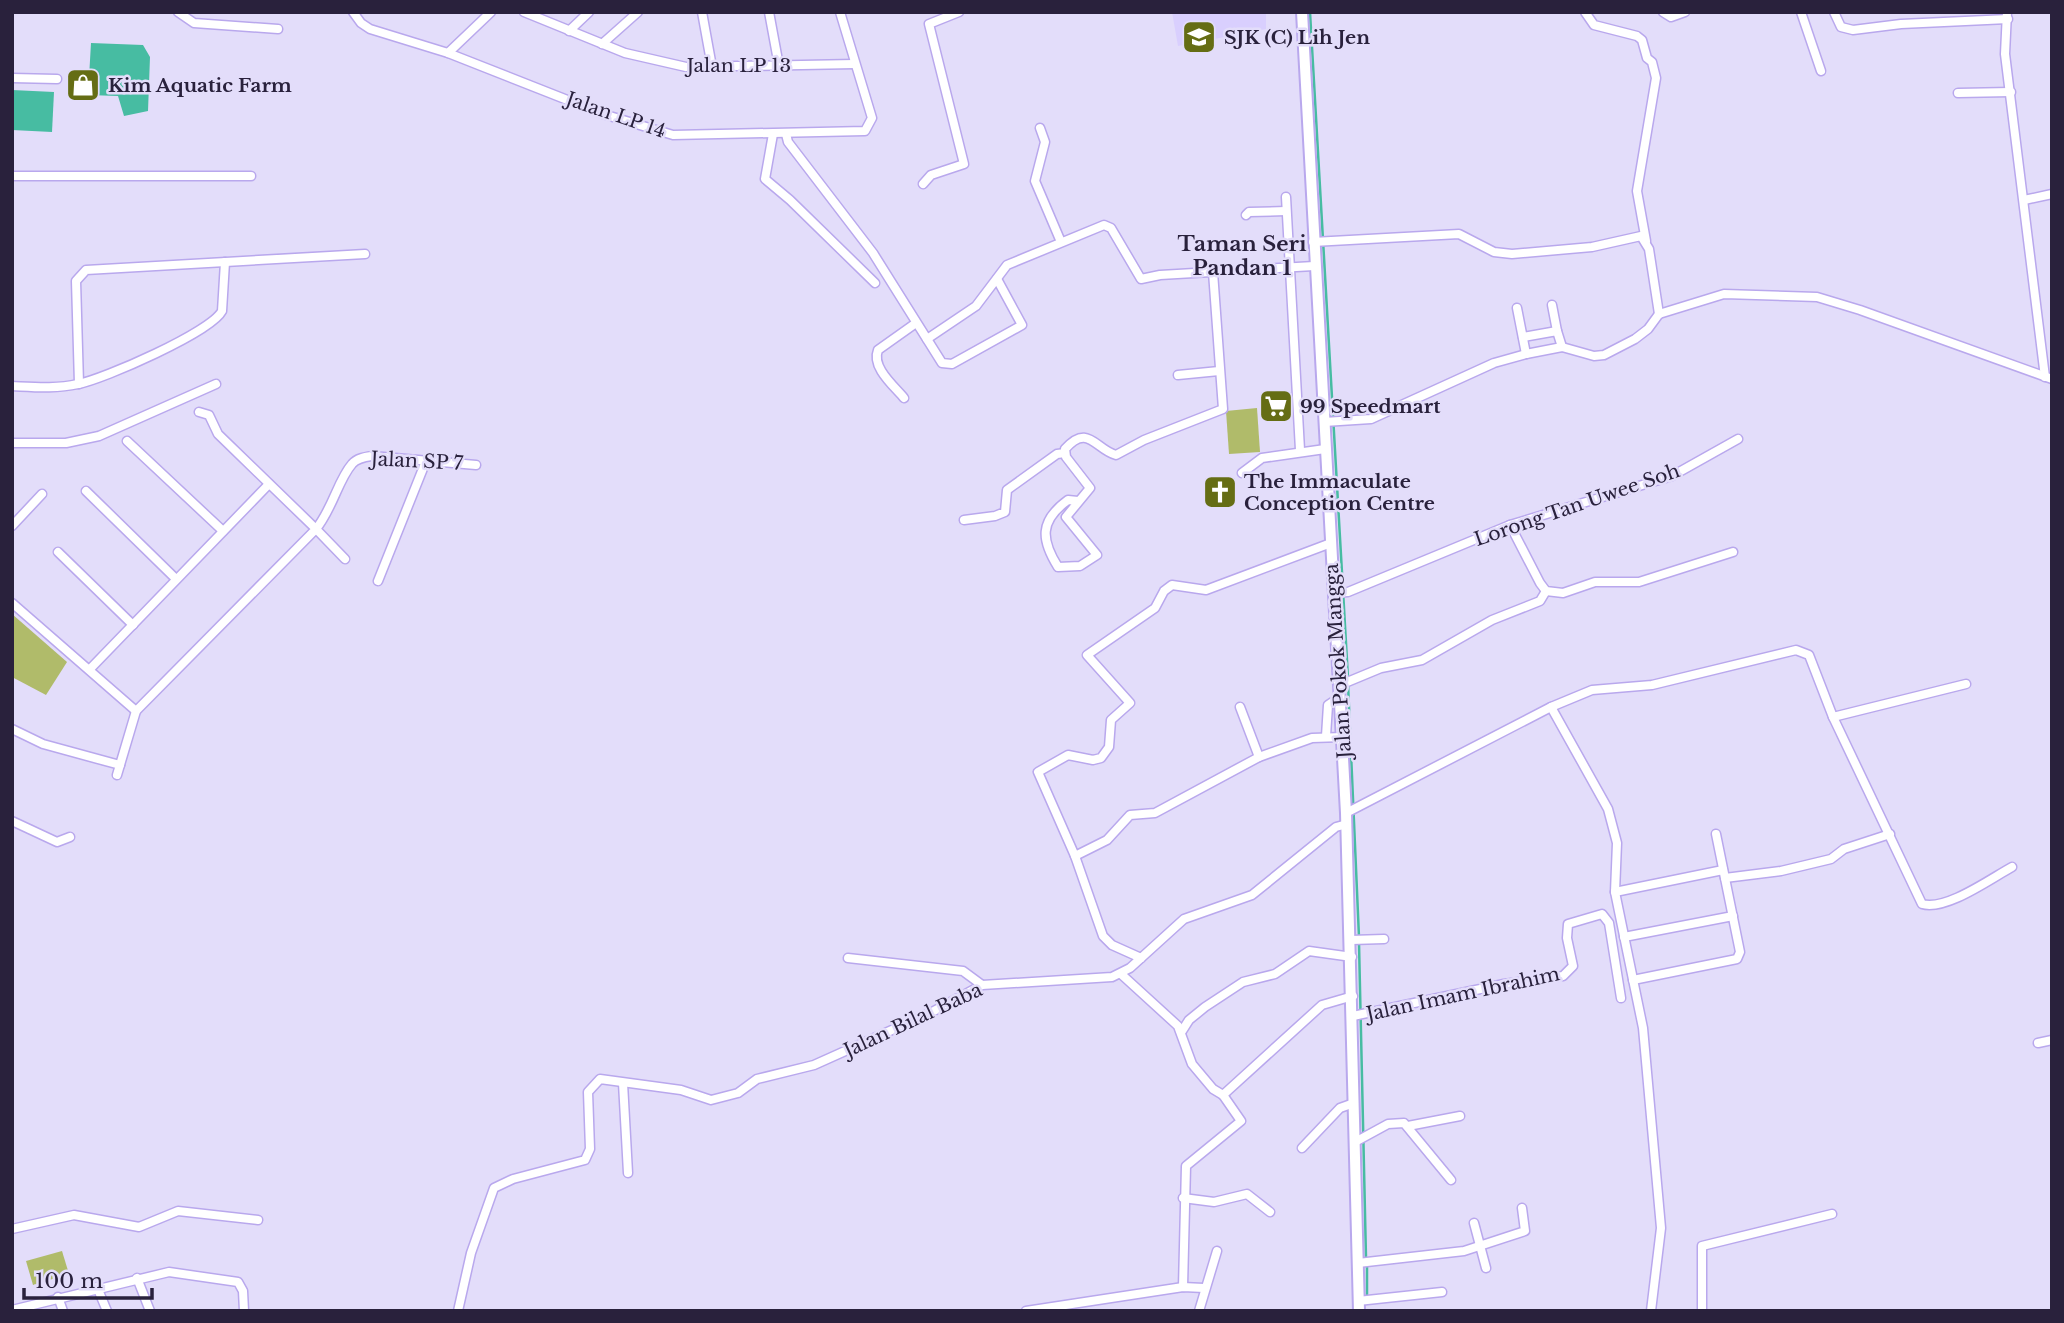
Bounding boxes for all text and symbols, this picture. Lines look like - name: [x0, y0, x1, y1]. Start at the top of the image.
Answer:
- school or university icon: SJK (C) Lih Jen: [1180, 18, 1218, 56]
- place label: SJK (C) Lih Jen: [1224, 26, 1370, 49]
- street label: Jalan LP 13: [684, 54, 791, 77]
- shop icon: Kim Aquatic Farm: [64, 66, 102, 104]
- place label: Kim Aquatic Farm: [108, 74, 292, 97]
- street label: Jalan LP 14: [560, 86, 669, 143]
- district label: Taman Seri Pandan 1: [1177, 231, 1307, 281]
- supermarket icon: 99 Speedmart: [1257, 387, 1295, 425]
- place label: 99 Speedmart: [1300, 395, 1441, 418]
- street label: Jalan SP 7: [367, 447, 464, 475]
- street label: Lorong Tan Uwee Soh: [1471, 459, 1683, 551]
- place label: The Immaculate Conception Centre: [1244, 470, 1435, 515]
- church icon: The Immaculate Conception Centre: [1201, 473, 1239, 511]
- street label: Jalan Pokok Mangga: [1320, 562, 1356, 762]
- street label: Jalan Imam Ibrahim: [1361, 962, 1562, 1026]
- street label: Jalan Bilal Baba: [837, 978, 986, 1063]
- scale bar: [24, 1256, 152, 1300]
- text: 100 m: [35, 1268, 103, 1294]

